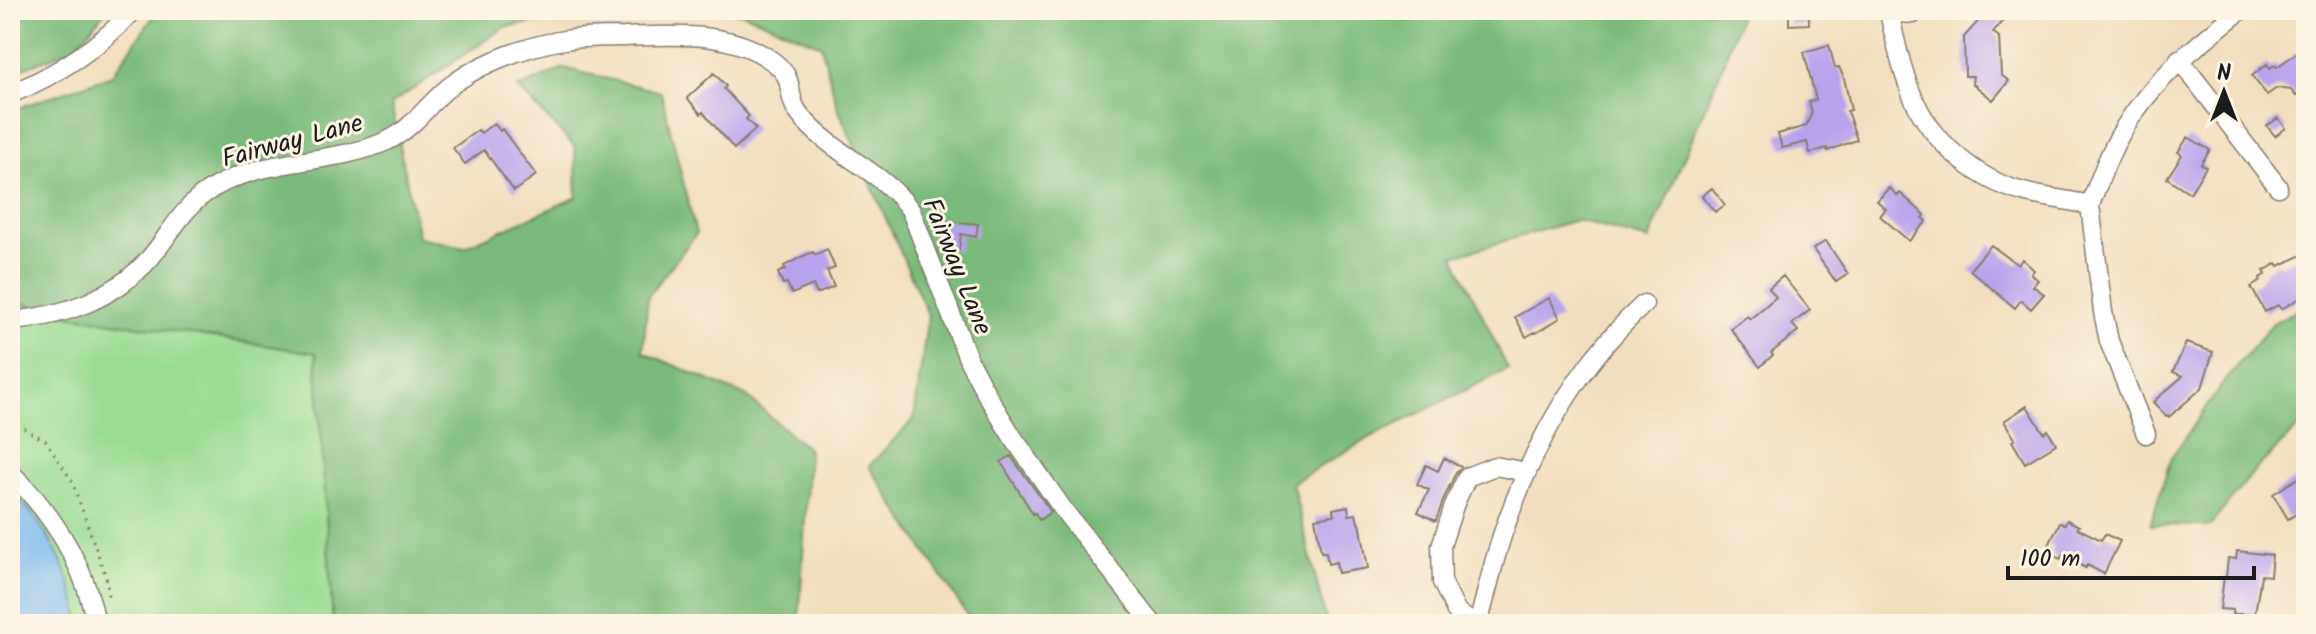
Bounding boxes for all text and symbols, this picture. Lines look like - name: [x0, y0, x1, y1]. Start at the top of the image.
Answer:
- north arrow: [2184, 52, 2264, 132]
- text: N: [2217, 57, 2231, 92]
- street label: Fairway Lane: [217, 103, 368, 181]
- street label: Fairway Lane: [910, 192, 1003, 342]
- scale bar: [2008, 530, 2254, 580]
- text: 100 m: [2020, 540, 2080, 579]

